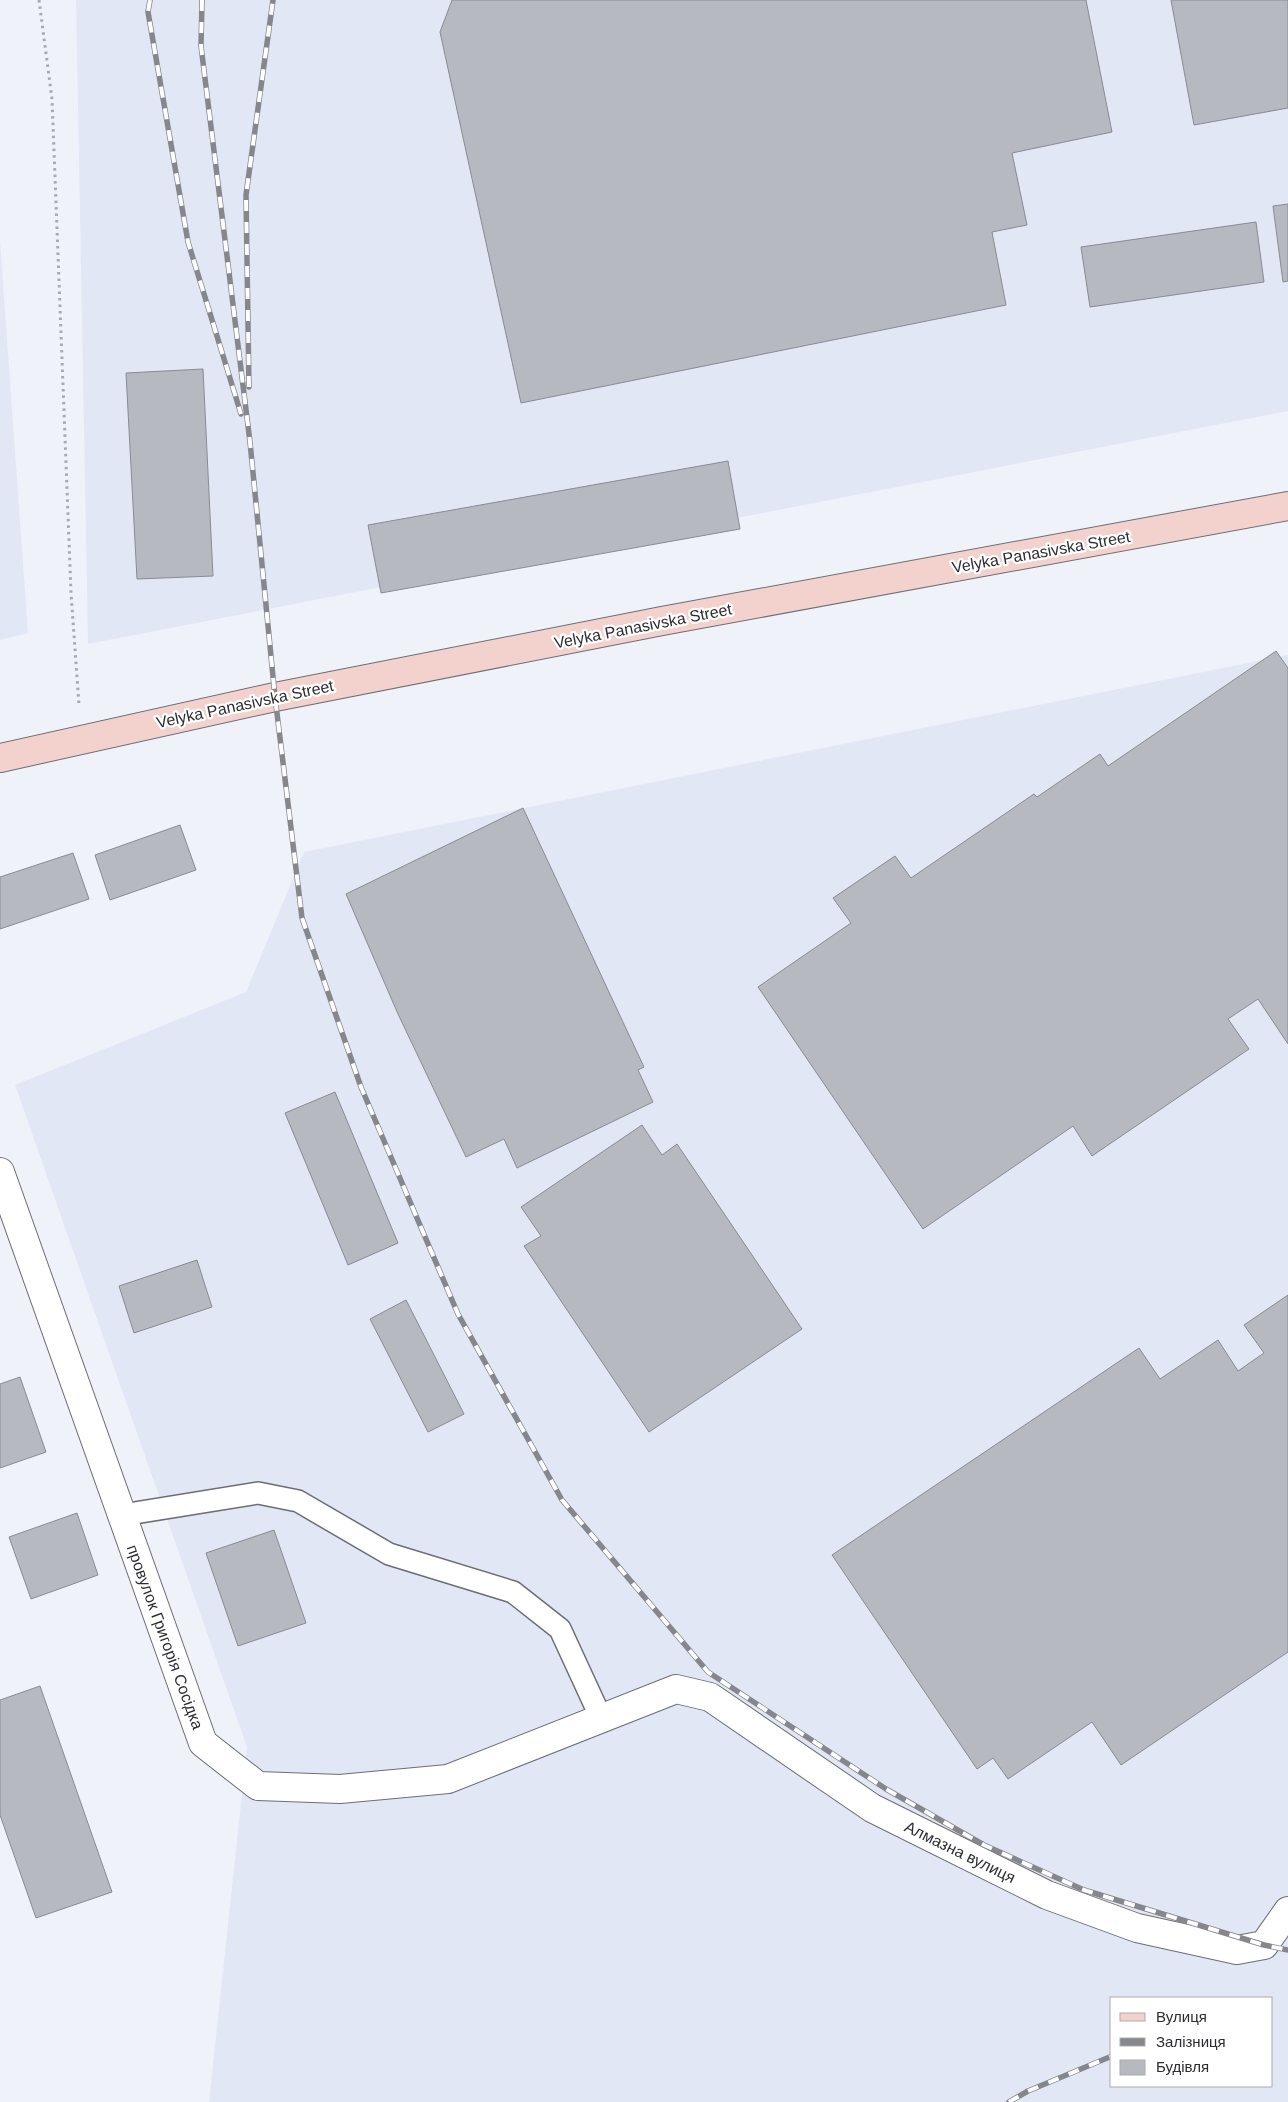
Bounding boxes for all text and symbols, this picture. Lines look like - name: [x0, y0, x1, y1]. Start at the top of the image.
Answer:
- street label: Velyka Panasivska Street: [951, 528, 1132, 576]
- street label: Velyka Panasivska Street: [553, 600, 734, 652]
- street label: Velyka Panasivska Street: [155, 677, 336, 731]
- street label: провулок Григорія Сосідка: [124, 1542, 206, 1732]
- street label: Алмазна вулиця: [902, 1818, 1018, 1886]
- legend: [1110, 1997, 1273, 2087]
- text: Вулиця: [1156, 2008, 1207, 2025]
- text: Залізниця: [1156, 2033, 1226, 2050]
- text: Будівля: [1156, 2058, 1209, 2075]

